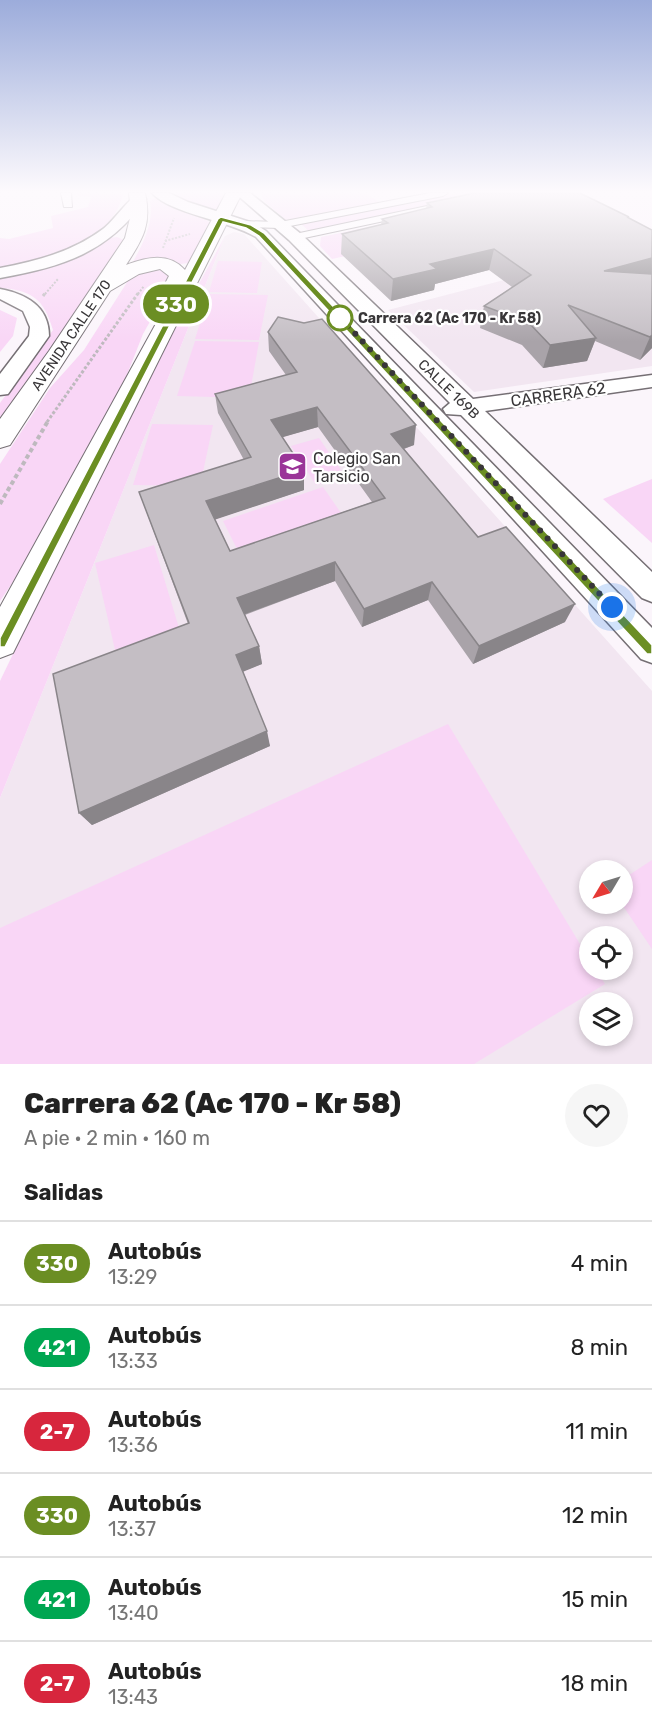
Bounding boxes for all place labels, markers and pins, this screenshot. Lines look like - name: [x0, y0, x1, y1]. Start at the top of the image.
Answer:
- marker: Carrera 62 (Ac 170 - Kr 58): [327, 305, 353, 331]
- place label: Carrera 62 (Ac 170 - Kr 58): [358, 310, 541, 327]
- place label: Colegio San Tarsicio: [313, 449, 401, 486]
- school or university icon: Colegio San Tarsicio: [276, 451, 308, 483]

